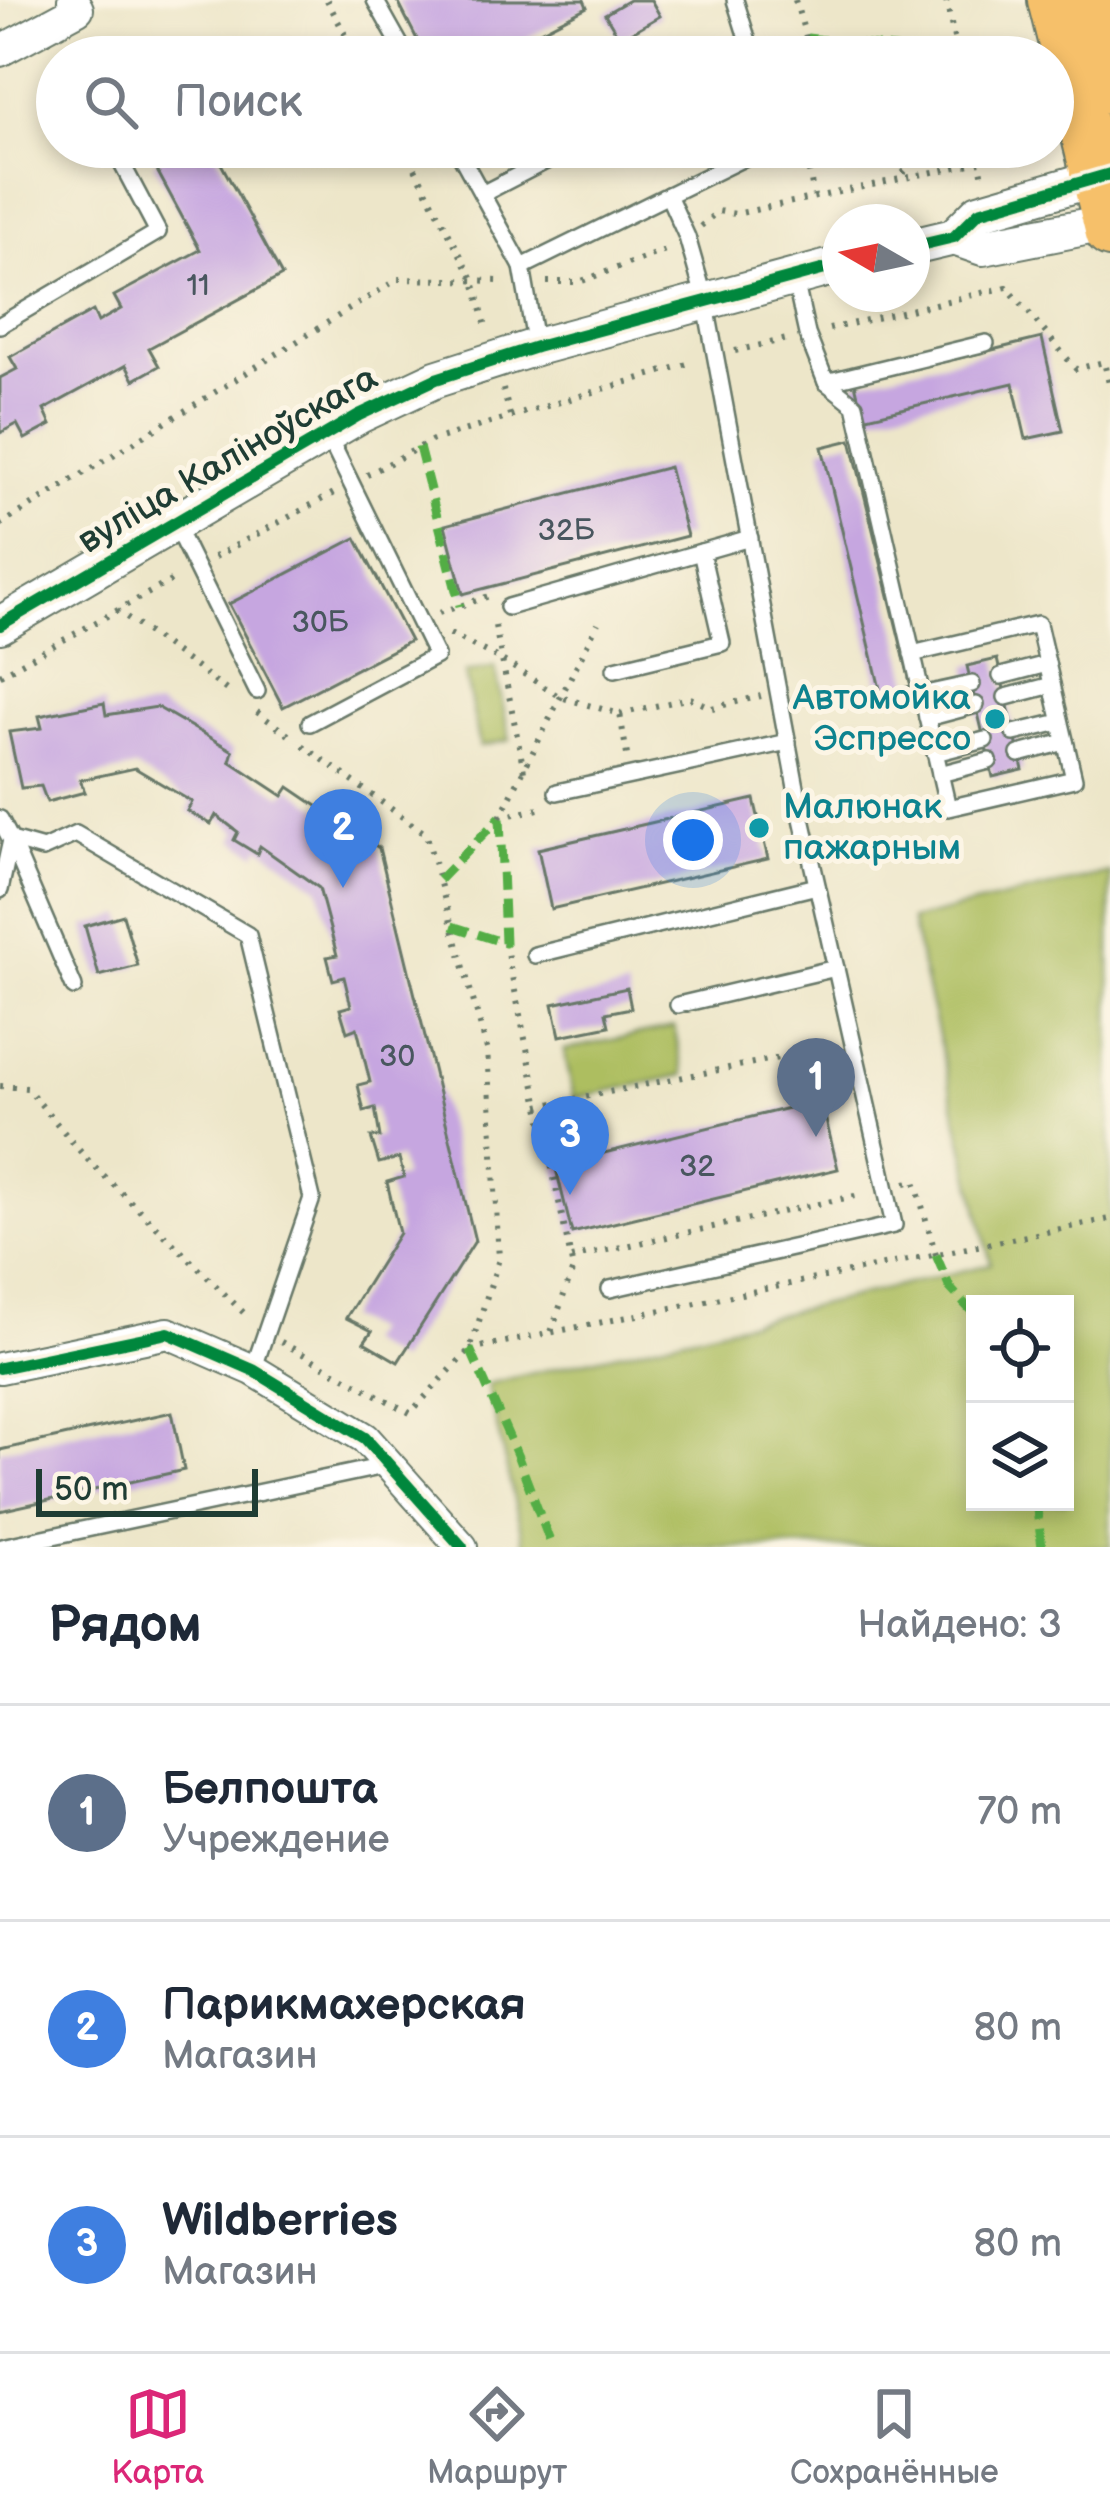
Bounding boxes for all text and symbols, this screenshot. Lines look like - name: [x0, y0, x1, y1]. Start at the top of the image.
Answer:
- search box: [36, 36, 1074, 168]
- icon: search: [78, 69, 144, 135]
- text: Поиск: [174, 75, 302, 130]
- north arrow: [822, 204, 930, 312]
- house number: 11: [186, 268, 210, 304]
- street label: вуліца Каліноўскага: [71, 357, 385, 563]
- house number: 32Б: [538, 513, 595, 549]
- house number: 30Б: [292, 605, 349, 641]
- place label: Автомойка Эспрессо: [792, 677, 971, 761]
- marker: Автомойка Эспрессо: [982, 706, 1008, 732]
- place label: Малюнак пажарным: [783, 786, 961, 870]
- pin: 2: [304, 789, 382, 888]
- your location: [663, 810, 723, 870]
- marker: Малюнак пажарным: [746, 815, 772, 841]
- pin: 1: [777, 1038, 855, 1137]
- house number: 30: [379, 1039, 415, 1075]
- pin: 3: [531, 1096, 609, 1195]
- house number: 32: [679, 1149, 715, 1185]
- map controls: [966, 1295, 1074, 1511]
- button: locate: [966, 1295, 1074, 1403]
- button: layers: [966, 1403, 1074, 1511]
- scale bar: [36, 1463, 258, 1516]
- text: 50 m: [54, 1470, 129, 1510]
- text: Рядом: [48, 1595, 202, 1656]
- text: Найдено: 3: [857, 1602, 1062, 1649]
- text: Белпошта: [162, 1762, 378, 1817]
- text: 1: [79, 1789, 95, 1836]
- text: 70 m: [977, 1789, 1062, 1836]
- text: Учреждение: [162, 1817, 390, 1864]
- text: Парикмахерская: [162, 1978, 526, 2033]
- text: 2: [75, 2005, 99, 2052]
- text: 80 m: [974, 2005, 1062, 2052]
- text: Магазин: [162, 2033, 318, 2080]
- text: Wildberries: [162, 2194, 398, 2249]
- text: 3: [76, 2221, 98, 2268]
- text: 80 m: [974, 2221, 1062, 2268]
- text: Магазин: [162, 2249, 318, 2296]
- tab: Карта: [111, 2381, 204, 2493]
- tab: Маршрут: [427, 2381, 567, 2493]
- tab: Сохранённые: [790, 2381, 999, 2493]

